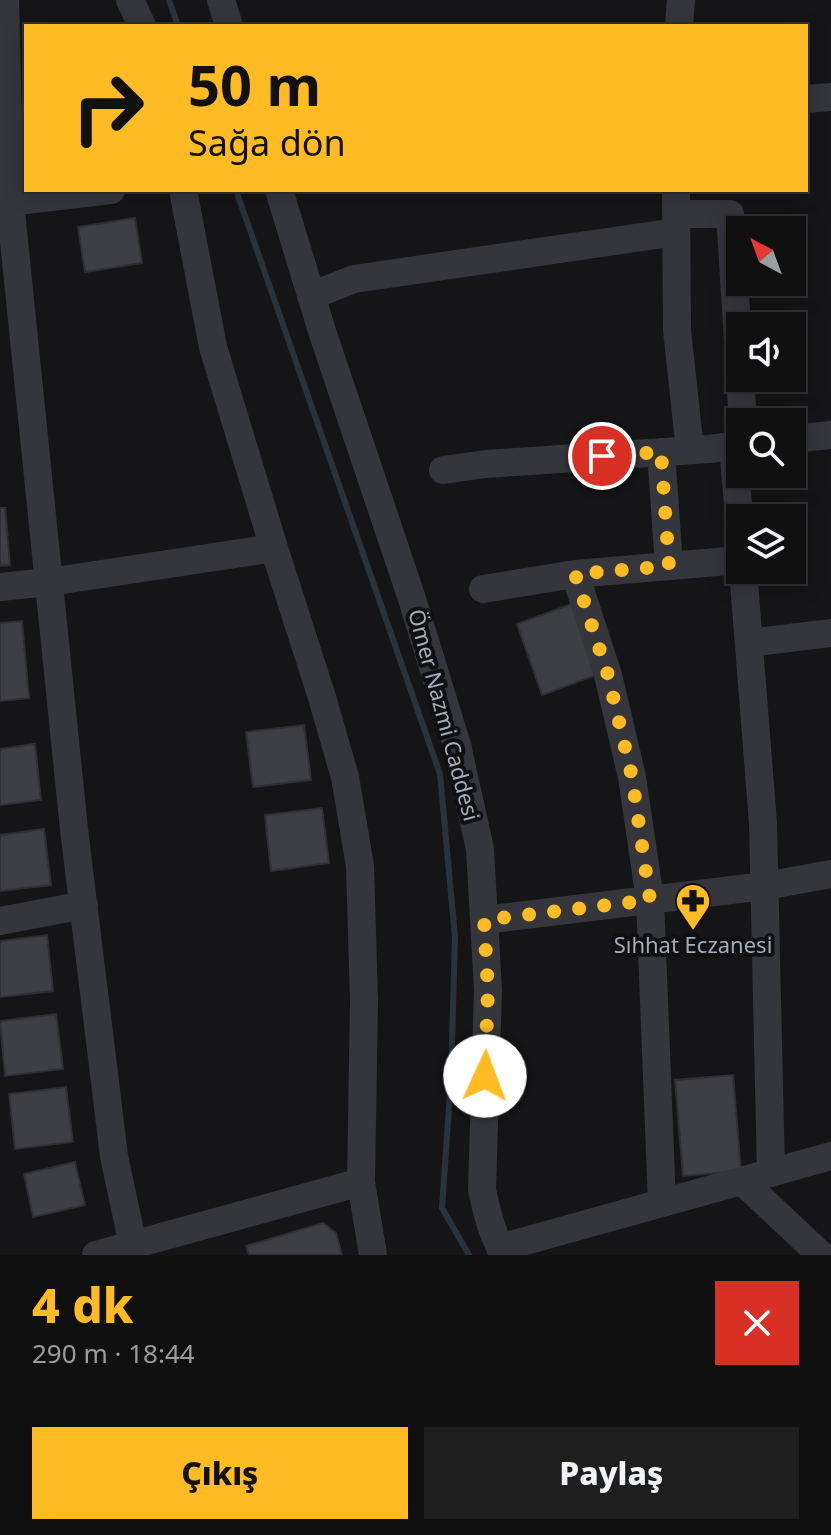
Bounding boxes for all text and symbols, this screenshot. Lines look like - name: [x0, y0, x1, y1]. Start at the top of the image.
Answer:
- text: 50 m: [188, 46, 321, 122]
- icon: right: [56, 56, 160, 160]
- text: Sağa dön: [188, 118, 346, 167]
- north arrow: [726, 216, 806, 296]
- map controls: [726, 216, 806, 584]
- button: sound: [726, 312, 806, 392]
- button: search: [726, 408, 806, 488]
- pin: [568, 422, 636, 490]
- icon: arrive: [580, 434, 624, 478]
- button: layers: [726, 504, 806, 584]
- street label: Ömer Nazmi Caddesi: [402, 605, 488, 824]
- pharmacy icon: Sıhhat Eczanesi: [674, 882, 712, 932]
- place label: Sıhhat Eczanesi: [614, 929, 772, 959]
- position arrow: [443, 1034, 527, 1118]
- text: 4 dk: [32, 1272, 133, 1337]
- button: close: [715, 1281, 799, 1365]
- text: 290 m · 18:44: [32, 1335, 195, 1371]
- button: Çıkış: [32, 1427, 408, 1519]
- button: Paylaş: [424, 1427, 799, 1519]

